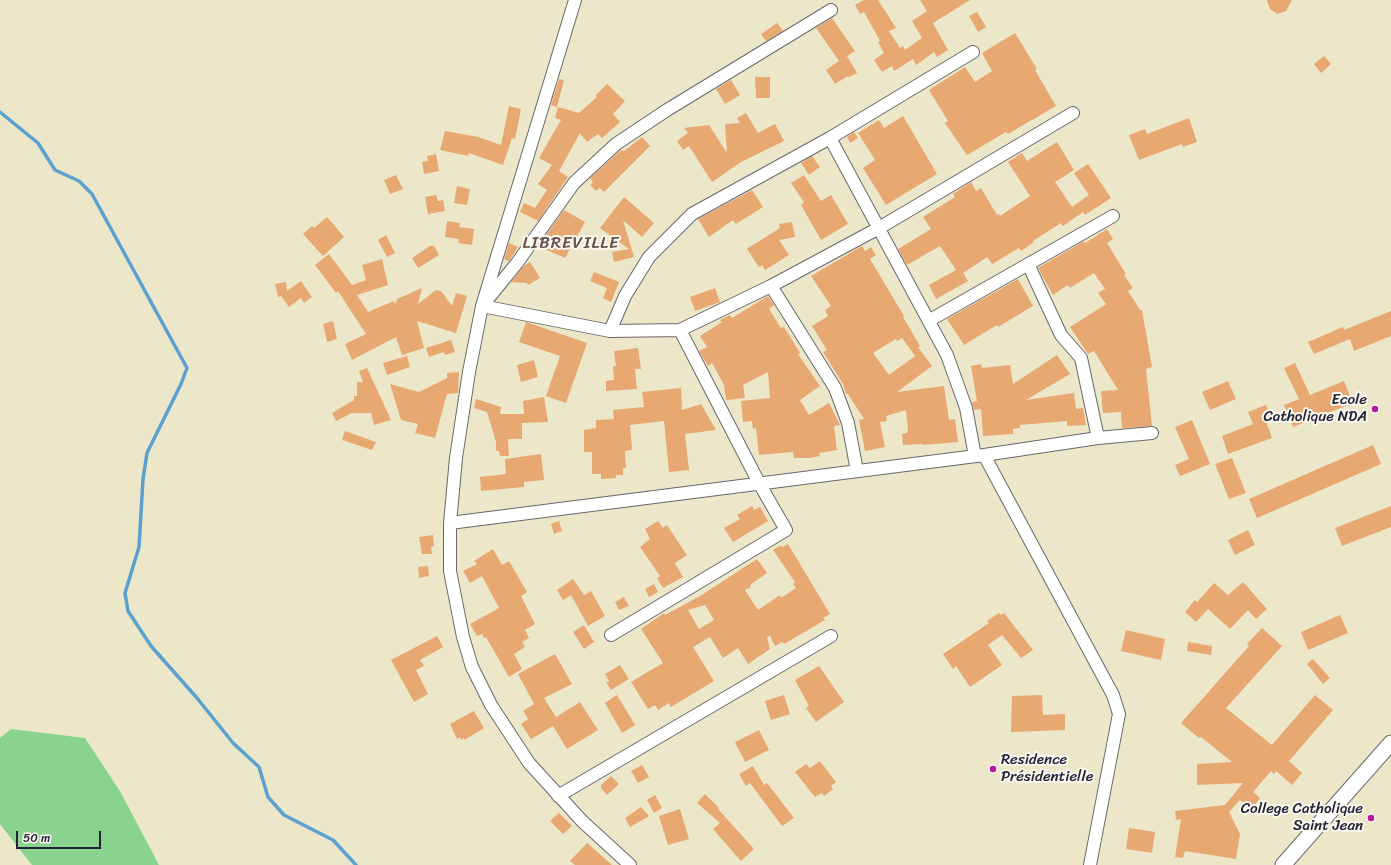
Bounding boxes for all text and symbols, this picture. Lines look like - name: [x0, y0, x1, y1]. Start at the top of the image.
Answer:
- district label: LIBREVILLE: [523, 234, 619, 254]
- place label: Ecole Catholique NDA: [1264, 391, 1367, 426]
- marker: Ecole Catholique NDA: [1370, 404, 1380, 414]
- place label: Residence Présidentielle: [1001, 751, 1093, 786]
- marker: Residence Présidentielle: [988, 764, 998, 774]
- place label: College Catholique Saint Jean: [1241, 800, 1363, 835]
- marker: College Catholique Saint Jean: [1366, 813, 1376, 823]
- scale bar: [18, 823, 103, 849]
- text: 50 m: [23, 827, 50, 849]

